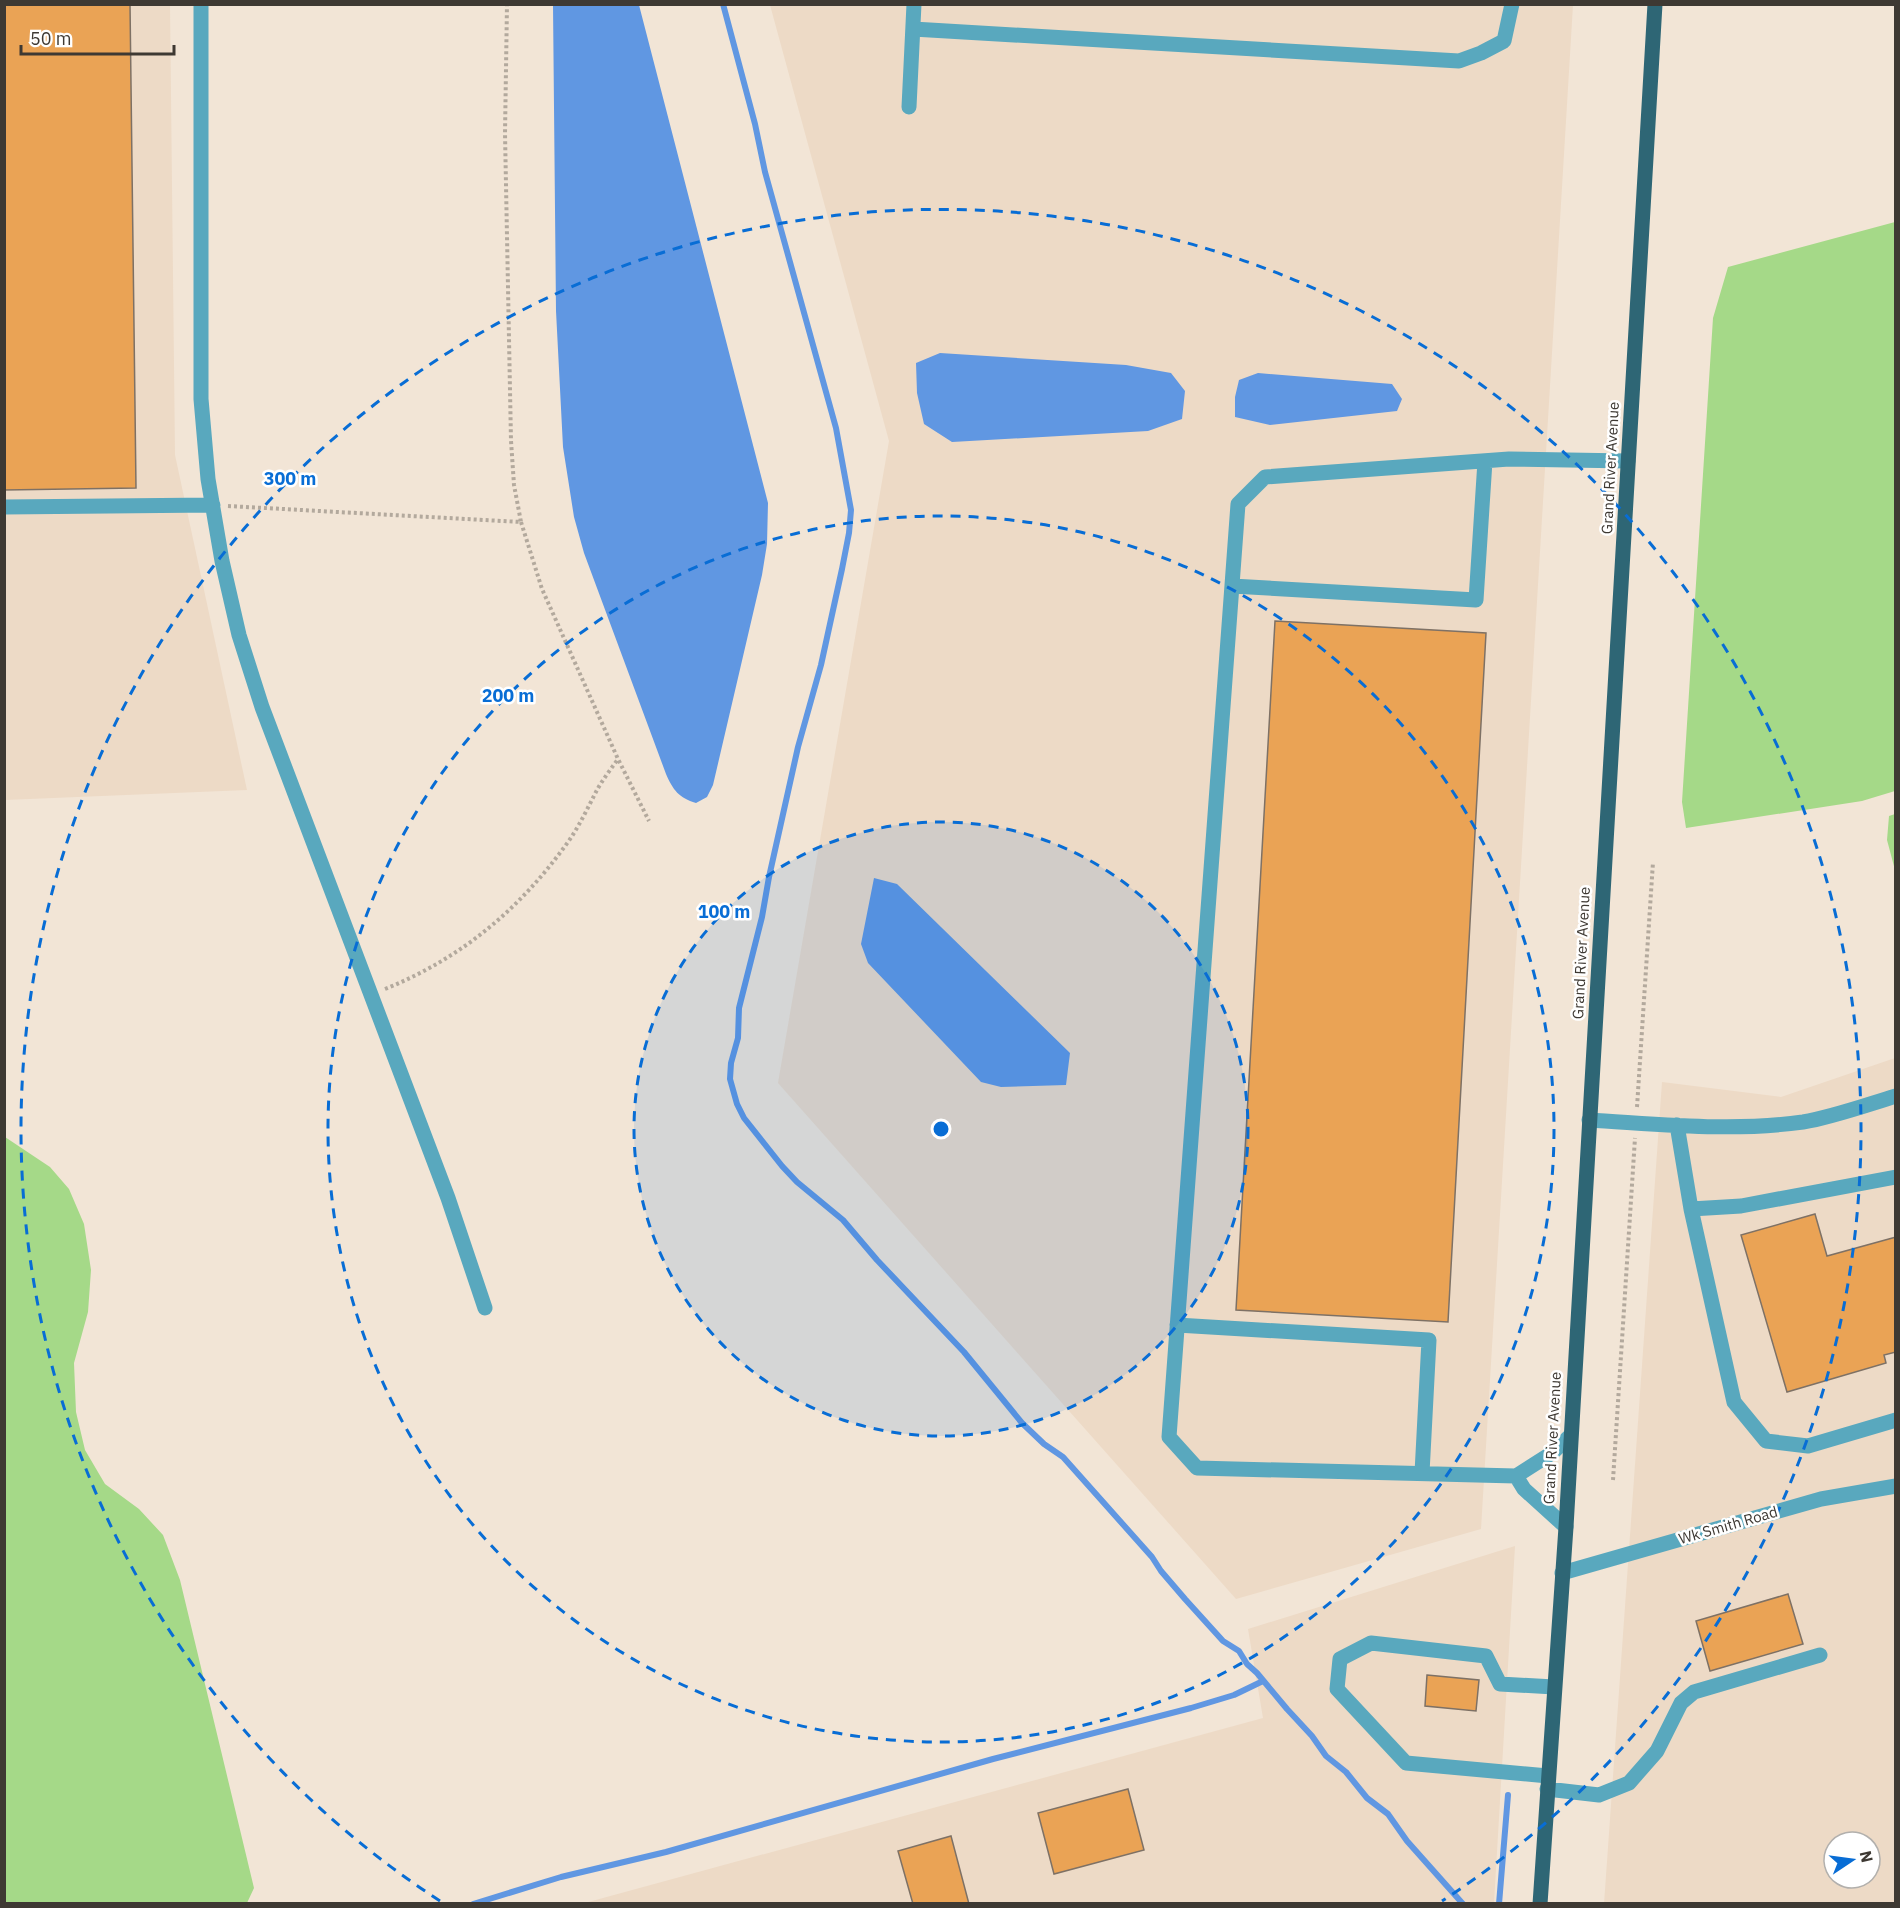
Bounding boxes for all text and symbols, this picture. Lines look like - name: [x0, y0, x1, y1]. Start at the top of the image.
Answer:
- scale bar: [21, 18, 174, 56]
- text: 50 m: [30, 27, 72, 50]
- street label: Grand River Avenue: [1597, 401, 1623, 535]
- text: 300 m: [264, 467, 316, 490]
- text: 200 m: [482, 684, 534, 707]
- street label: Grand River Avenue: [1568, 886, 1594, 1020]
- text: 100 m: [698, 900, 750, 923]
- centre of rings: [931, 1119, 951, 1139]
- street label: Grand River Avenue: [1539, 1371, 1565, 1505]
- street label: Wk Smith Road: [1676, 1502, 1780, 1548]
- north arrow: [1822, 1830, 1882, 1890]
- text: N: [1856, 1849, 1878, 1865]

